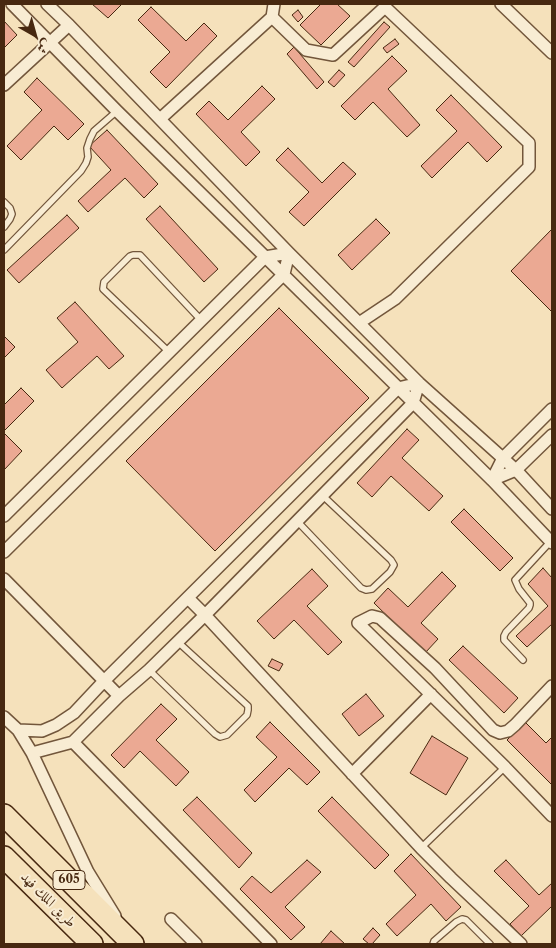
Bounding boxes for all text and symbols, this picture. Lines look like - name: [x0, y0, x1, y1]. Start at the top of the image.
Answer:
- north arrow: [10, 10, 60, 60]
- text: ش: [33, 35, 55, 58]
- street label: طريق الملك فهد: [17, 869, 79, 931]
- road number: 605: [53, 870, 85, 890]

